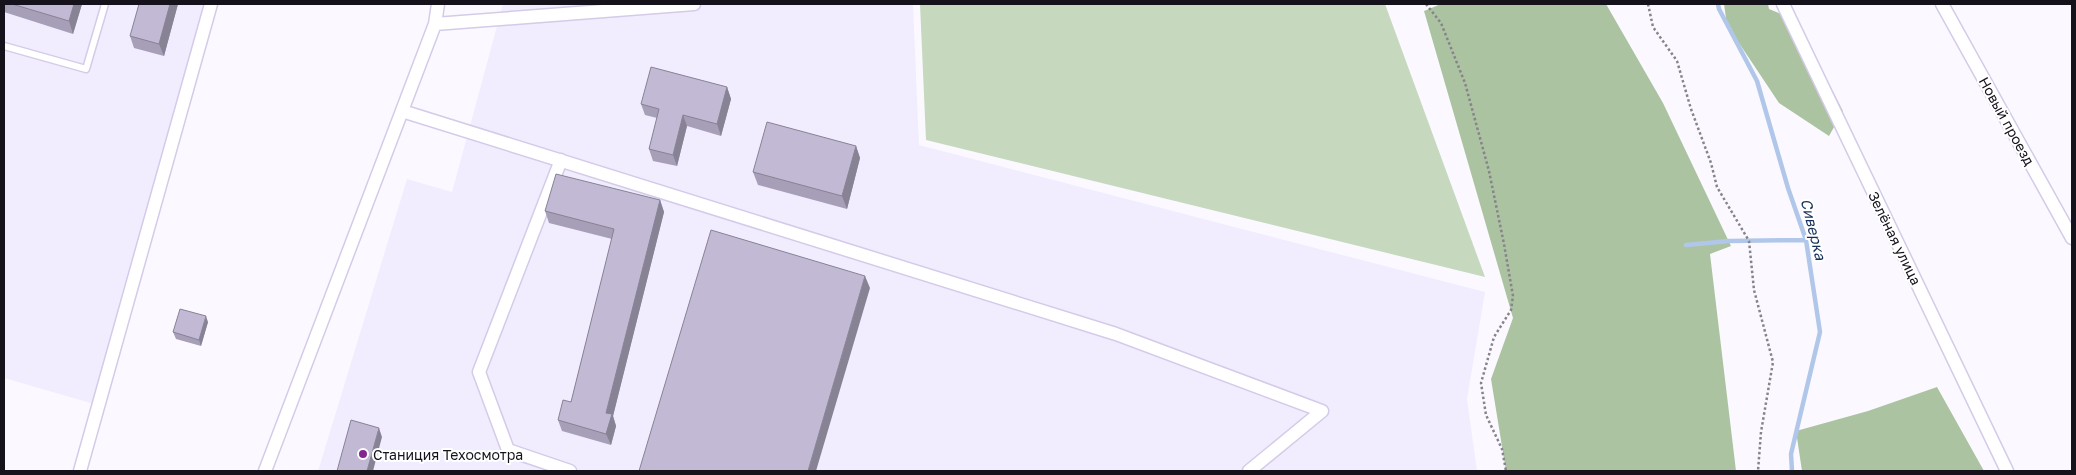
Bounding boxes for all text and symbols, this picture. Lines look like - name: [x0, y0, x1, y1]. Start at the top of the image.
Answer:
- street label: Новый проезд: [1976, 74, 2039, 169]
- street label: Зелёная улица: [1865, 188, 1925, 288]
- water label: Сиверка: [1798, 196, 1830, 262]
- place label: Станиция Техосмотра: [373, 446, 523, 463]
- marker: Станиция Техосмотра: [357, 448, 369, 460]

